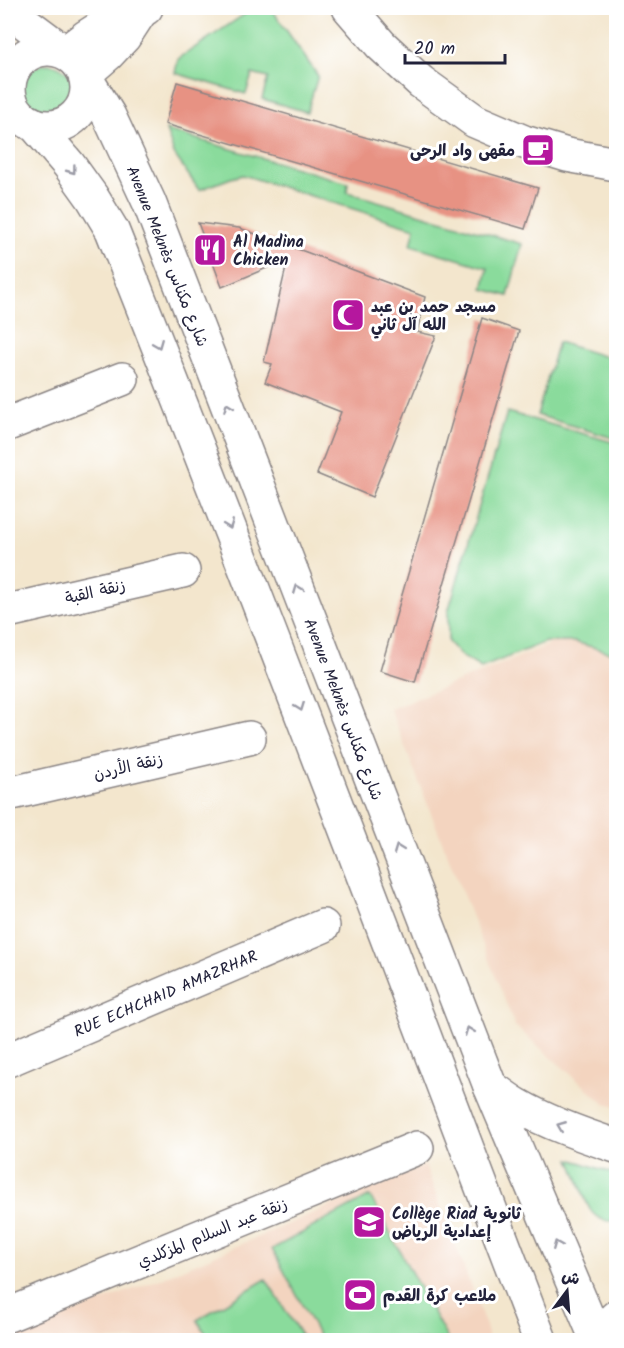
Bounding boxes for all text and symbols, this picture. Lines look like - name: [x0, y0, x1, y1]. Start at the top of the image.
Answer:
- scale bar: [405, 27, 506, 65]
- text: 20 m: [414, 35, 455, 64]
- cafe icon: مقهى واد الرحى: [520, 132, 556, 168]
- place label: مقهى واد الرحى: [410, 139, 515, 164]
- street label: Avenue Meknès شارع مكناس: [119, 162, 214, 351]
- one-way arrow: [65, 163, 76, 174]
- place label: Al Madina Chicken: [233, 230, 304, 273]
- restaurant icon: Al Madina Chicken: [192, 232, 228, 268]
- place label: مسجد حمد بن عبد الله آل ثاني: [371, 295, 496, 339]
- mosque icon: مسجد حمد بن عبد الله آل ثاني: [330, 297, 366, 333]
- one-way arrow: [151, 338, 163, 349]
- one-way arrow: [223, 402, 235, 413]
- one-way arrow: [222, 519, 234, 530]
- street label: زنقة القبة: [63, 573, 128, 612]
- one-way arrow: [293, 584, 305, 595]
- street label: Avenue Meknès شارع مكناس: [296, 615, 389, 804]
- one-way arrow: [292, 701, 305, 712]
- street label: زنقة الأردن: [91, 747, 165, 788]
- one-way arrow: [393, 844, 406, 855]
- street label: RUE ECHCHAID AMAZRHAR: [70, 944, 262, 1045]
- one-way arrow: [463, 1026, 476, 1037]
- one-way arrow: [557, 1121, 568, 1133]
- street label: زنقة عبد السلام المزكلدي: [134, 1192, 291, 1275]
- place label: Collège Riad ثانوية إعدادية الرياض: [392, 1202, 522, 1245]
- school or university icon: Collège Riad ثانوية إعدادية الرياض: [351, 1204, 387, 1240]
- one-way arrow: [552, 1240, 564, 1251]
- north arrow: [537, 1261, 597, 1321]
- text: ش: [559, 1264, 583, 1292]
- sports icon: ملاعب كرة القدم: [342, 1277, 378, 1313]
- place label: ملاعب كرة القدم: [383, 1284, 496, 1309]

